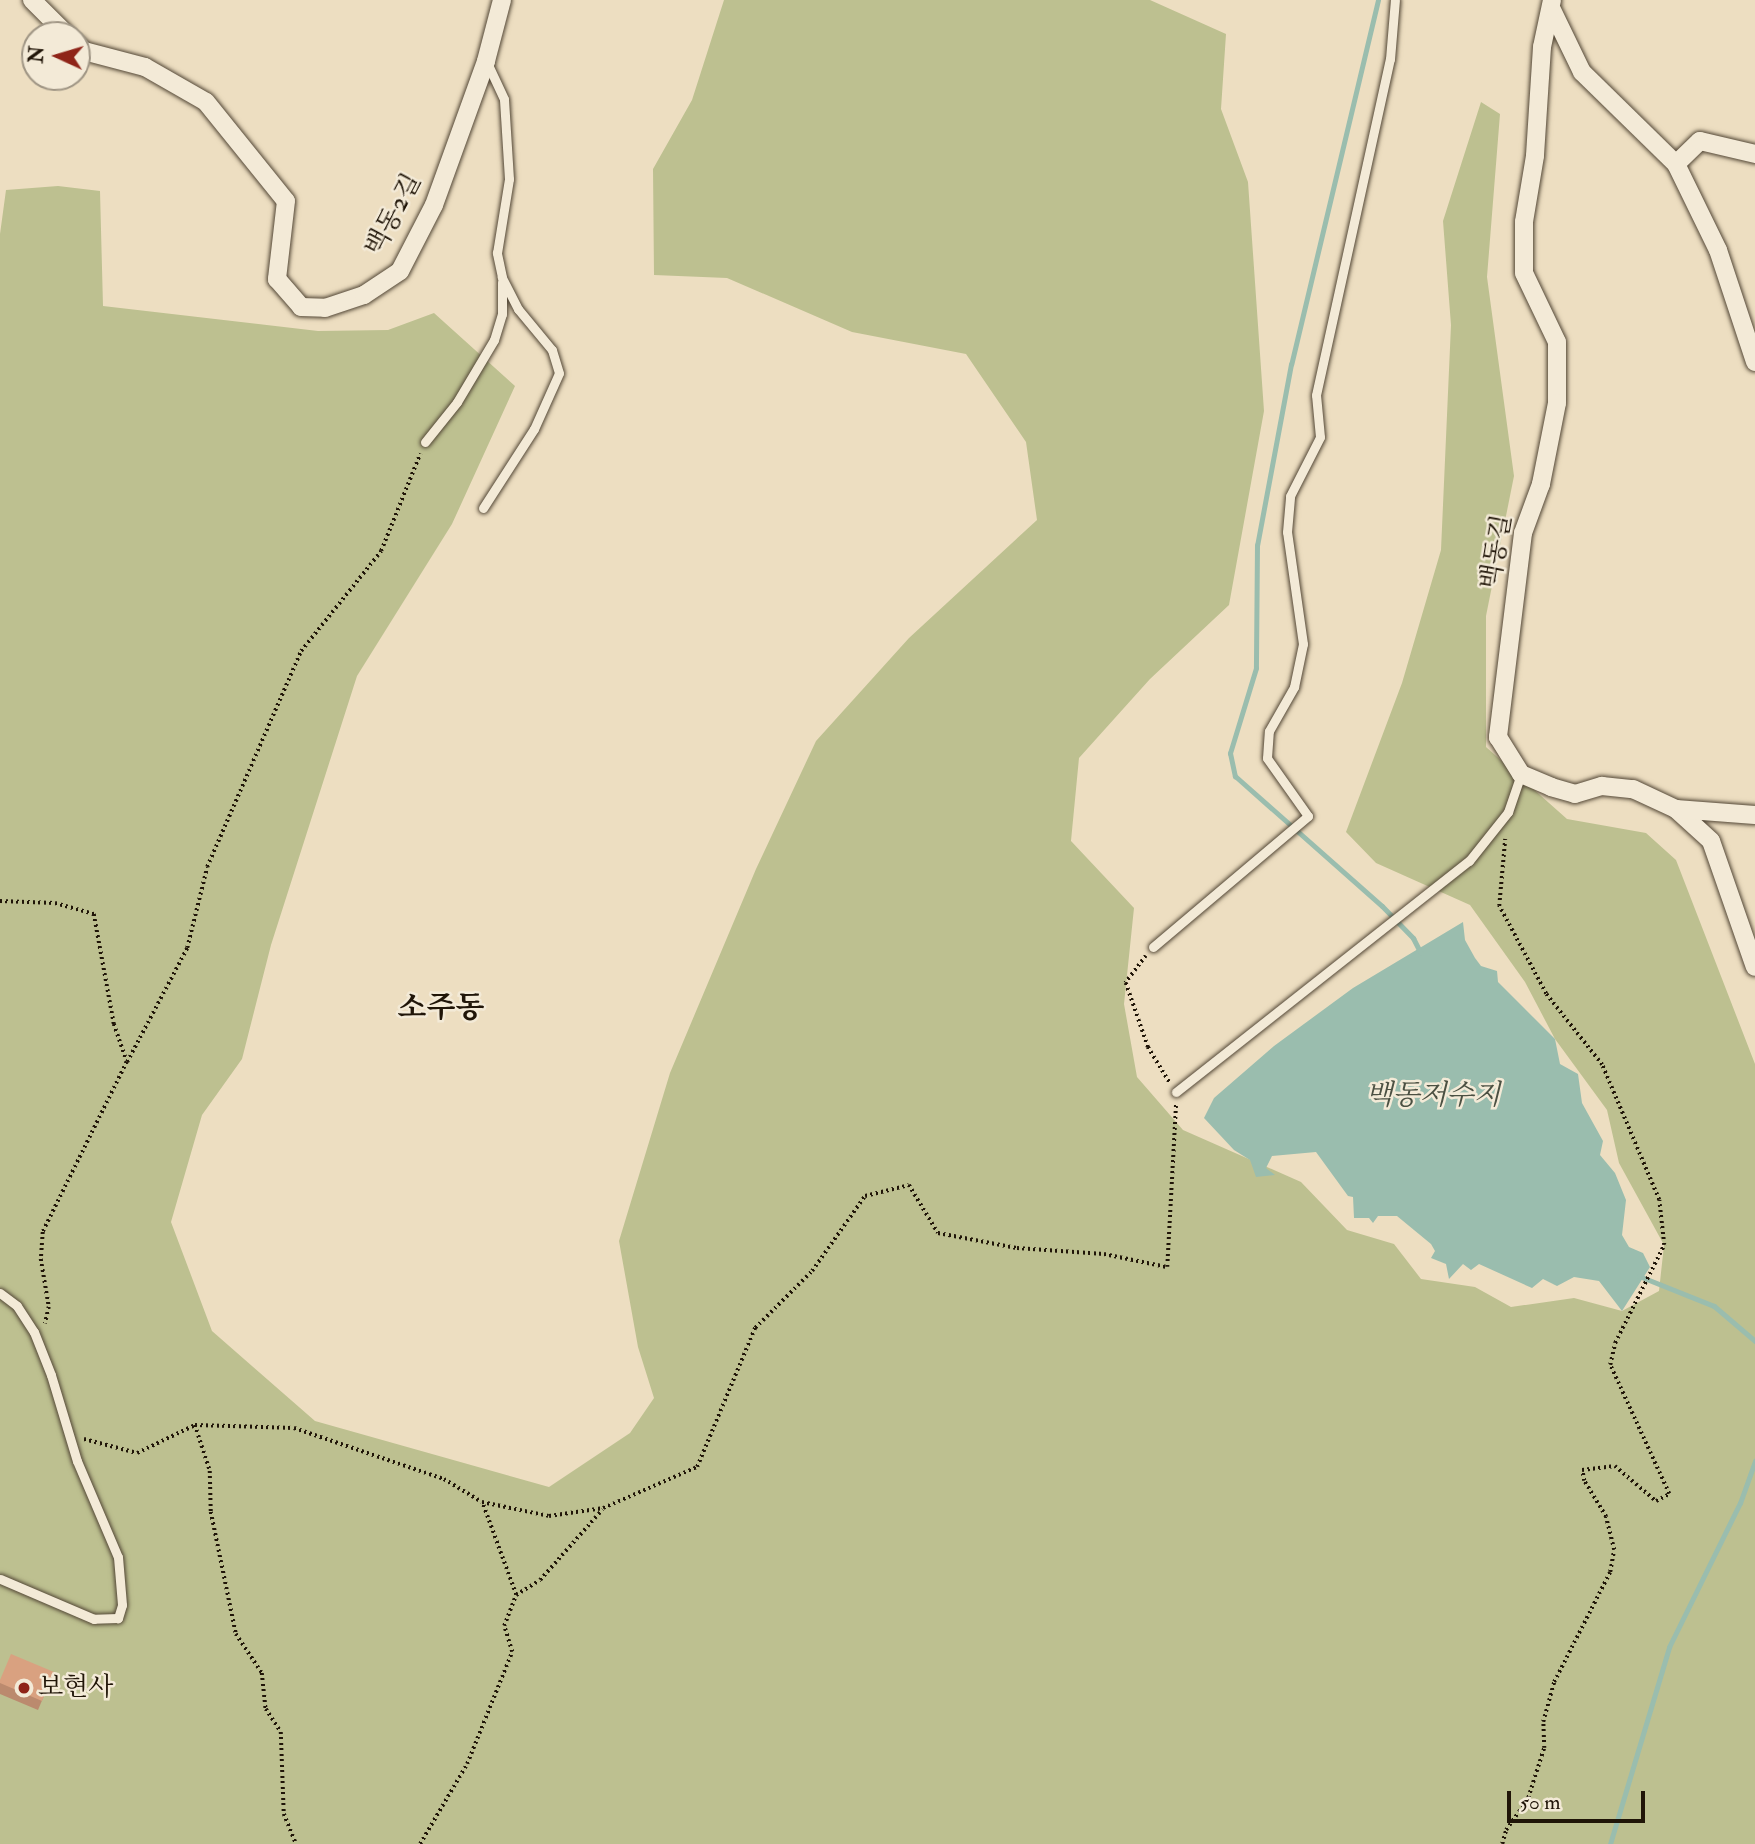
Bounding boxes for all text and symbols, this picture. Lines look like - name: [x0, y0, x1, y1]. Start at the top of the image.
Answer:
- north arrow: [21, 21, 91, 91]
- text: N: [24, 45, 50, 64]
- street label: 백동2길: [359, 169, 429, 261]
- street label: 백동길: [1475, 512, 1519, 592]
- district label: 소주동: [398, 990, 484, 1026]
- water label: 백동저수지: [1365, 1079, 1501, 1113]
- place label: 보현사: [38, 1672, 113, 1704]
- marker: 보현사: [16, 1680, 32, 1696]
- scale bar: [1510, 1778, 1648, 1822]
- text: 50 m: [1520, 1789, 1561, 1816]

